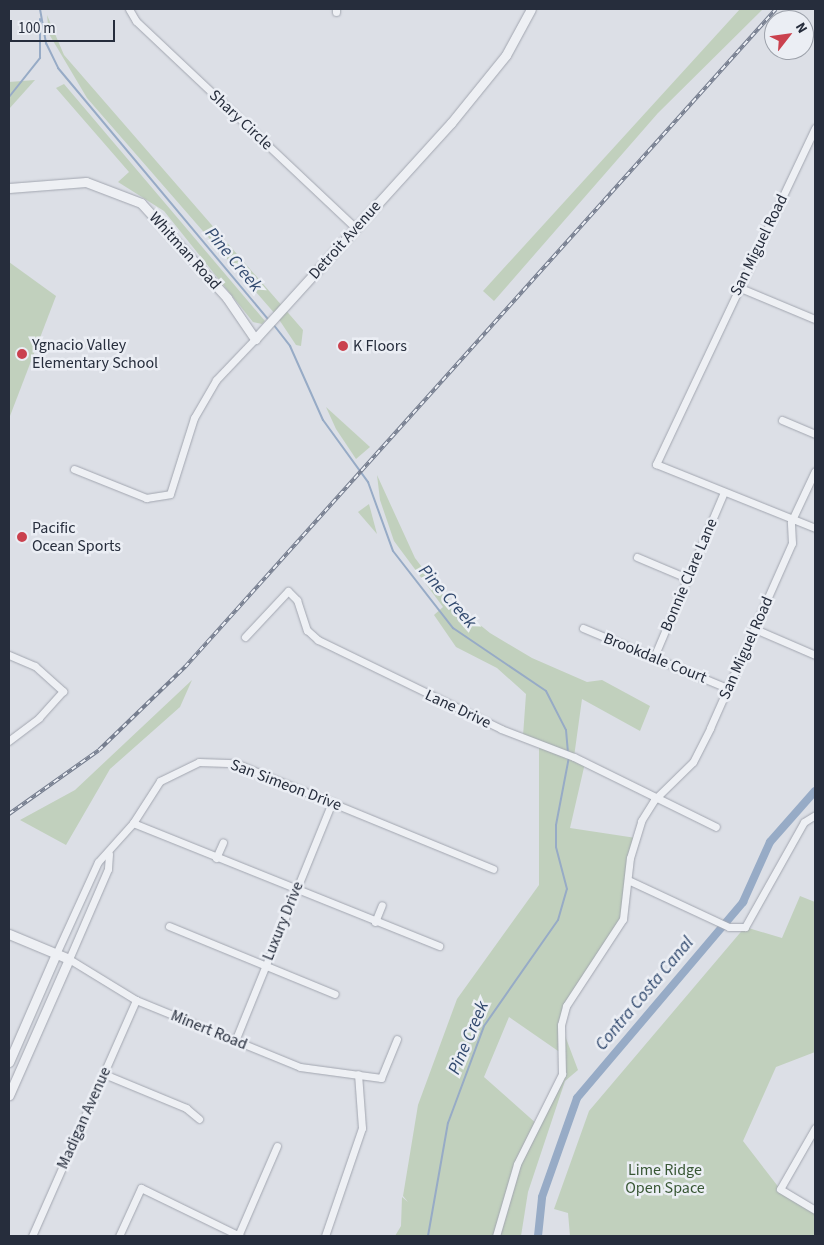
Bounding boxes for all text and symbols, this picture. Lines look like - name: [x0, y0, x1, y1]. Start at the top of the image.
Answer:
- scale bar: [12, 10, 118, 42]
- north arrow: [764, 10, 814, 60]
- text: 100 m: [18, 18, 56, 39]
- text: N: [790, 19, 812, 37]
- street label: Shary Circle: [205, 86, 277, 154]
- street label: San Miguel Road: [726, 191, 792, 299]
- street label: Detroit Avenue: [305, 197, 385, 283]
- street label: Whitman Road: [145, 208, 225, 294]
- water label: Pine Creek: [200, 223, 266, 297]
- place label: Ygnacio Valley Elementary School: [32, 335, 158, 373]
- place label: K Floors: [353, 336, 407, 356]
- marker: K Floors: [337, 340, 349, 352]
- marker: Ygnacio Valley Elementary School: [16, 348, 28, 360]
- street label: Bonnie Clare Lane: [657, 516, 721, 634]
- place label: Pacific Ocean Sports: [32, 518, 121, 556]
- marker: Pacific Ocean Sports: [16, 531, 28, 543]
- water label: Pine Creek: [413, 561, 481, 633]
- street label: San Miguel Road: [715, 594, 777, 702]
- street label: Brookdale Court: [601, 629, 709, 687]
- street label: Lane Drive: [422, 685, 494, 733]
- street label: San Simeon Drive: [228, 755, 344, 815]
- street label: Luxury Drive: [258, 879, 308, 963]
- water label: Contra Costa Canal: [591, 933, 699, 1055]
- water label: Pine Creek: [444, 998, 494, 1078]
- street label: Minert Road: [168, 1006, 250, 1054]
- street label: Madigan Avenue: [53, 1064, 115, 1172]
- park label: Lime Ridge Open Space: [625, 1160, 705, 1198]

